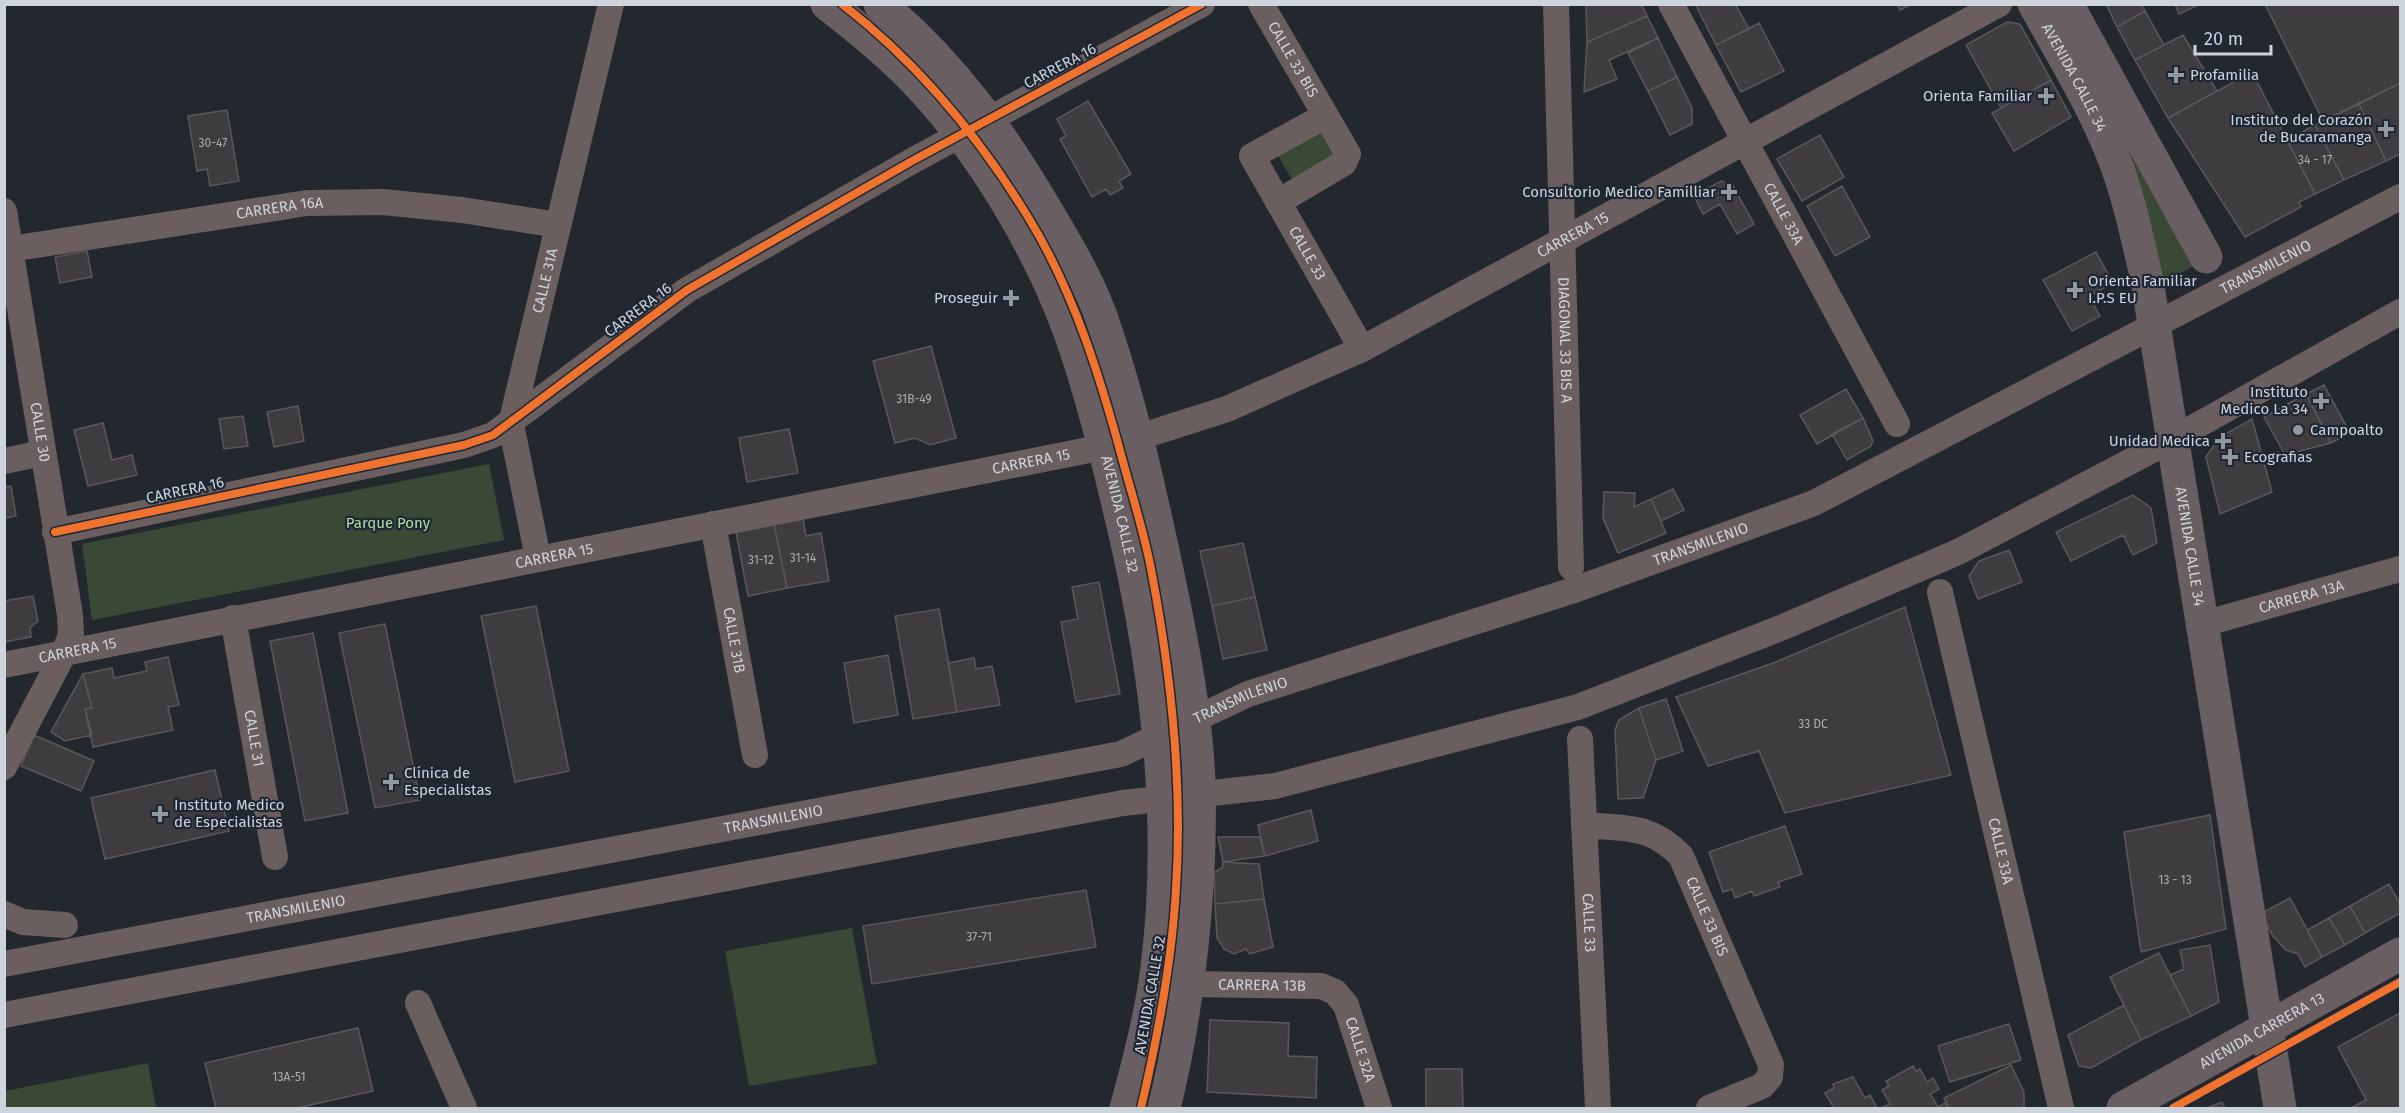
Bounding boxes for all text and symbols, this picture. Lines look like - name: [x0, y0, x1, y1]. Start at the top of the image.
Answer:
- street label: CALLE 33 BIS: [1264, 18, 1322, 101]
- scale bar: [2195, 18, 2272, 56]
- street label: AVENIDA CALLE 34: [2038, 20, 2111, 135]
- text: 20 m: [2204, 28, 2243, 50]
- street label: CARRERA 16: [1021, 39, 1099, 93]
- marker: Profamilia: [2167, 66, 2185, 84]
- place label: Profamilia: [2190, 66, 2259, 84]
- place label: Orienta Familiar: [1923, 87, 2032, 105]
- marker: Orienta Familiar: [2037, 87, 2055, 105]
- place label: Instituto del Corazón de Bucaramanga: [2230, 111, 2372, 146]
- marker: Instituto del Corazón de Bucaramanga: [2377, 120, 2395, 138]
- house number: 30-47: [199, 136, 227, 150]
- house number: 34 - 17: [2298, 153, 2332, 167]
- street label: CALLE 33A: [1760, 180, 1808, 248]
- place label: Consultorio Medico Familliar: [1522, 183, 1716, 201]
- marker: Consultorio Medico Familliar: [1720, 183, 1738, 201]
- street label: CARRERA 16A: [235, 194, 324, 223]
- street label: CARRERA 15: [1534, 208, 1612, 262]
- street label: CALLE 33: [1285, 223, 1330, 283]
- street label: TRANSMILENIO: [2217, 236, 2314, 298]
- street label: CALLE 31A: [529, 246, 562, 315]
- place label: Orienta Familiar I.P.S EU: [2088, 272, 2197, 307]
- street label: DIAGONAL 33 BIS A: [1554, 277, 1576, 404]
- street label: CARRERA 16: [601, 279, 675, 341]
- marker: Orienta Familiar I.P.S EU: [2066, 281, 2084, 299]
- place label: Proseguir: [934, 289, 998, 307]
- marker: Proseguir: [1002, 289, 1020, 307]
- place label: Instituto Medico La 34: [2221, 383, 2308, 418]
- house number: 31B-49: [896, 392, 932, 406]
- marker: Instituto Medico La 34: [2312, 392, 2330, 410]
- street label: CALLE 30: [26, 401, 54, 463]
- place label: Campoalto: [2310, 421, 2383, 439]
- marker: Campoalto: [2291, 423, 2305, 437]
- place label: Unidad Medica: [2109, 432, 2210, 450]
- marker: Unidad Medica: [2214, 432, 2232, 450]
- street label: CARRERA 15: [991, 445, 1071, 478]
- marker: Ecografias: [2221, 448, 2239, 466]
- place label: Ecografias: [2244, 448, 2312, 466]
- street label: AVENIDA CALLE 32: [1097, 453, 1142, 575]
- street label: CARRERA 16: [144, 473, 226, 507]
- street label: AVENIDA CALLE 34: [2171, 485, 2208, 608]
- park label: Parque Pony: [346, 514, 431, 532]
- street label: TRANSMILENIO: [1650, 518, 1751, 570]
- street label: CARRERA 15: [514, 539, 595, 572]
- house number: 31-14: [790, 551, 817, 565]
- house number: 31-12: [748, 553, 774, 567]
- street label: CARRERA 13A: [2257, 576, 2346, 617]
- street label: CALLE 31B: [719, 606, 749, 675]
- street label: CARRERA 15: [37, 634, 118, 667]
- street label: TRANSMILENIO: [1191, 673, 1290, 727]
- street label: CALLE 31: [240, 708, 268, 768]
- house number: 33 DC: [1798, 717, 1828, 731]
- place label: Clínica de Especialistas: [404, 764, 491, 799]
- marker: Clínica de Especialistas: [382, 773, 400, 791]
- place label: Instituto Medico de Especialistas: [174, 796, 285, 831]
- street label: TRANSMILENIO: [723, 801, 825, 837]
- marker: Instituto Medico de Especialistas: [151, 805, 169, 823]
- street label: CALLE 33A: [1984, 816, 2017, 886]
- house number: 13 - 13: [2158, 873, 2192, 887]
- street label: CALLE 33 BIS: [1682, 874, 1732, 959]
- street label: TRANSMILENIO: [245, 891, 347, 927]
- street label: CALLE 33: [1579, 893, 1599, 953]
- house number: 37-71: [966, 930, 992, 944]
- street label: AVENIDA CALLE 32: [1131, 934, 1169, 1056]
- street label: CARRERA 13B: [1218, 975, 1306, 995]
- street label: AVENIDA CARRERA 13: [2196, 989, 2328, 1073]
- street label: CALLE 32A: [1341, 1015, 1379, 1085]
- house number: 13A-51: [272, 1070, 306, 1084]

